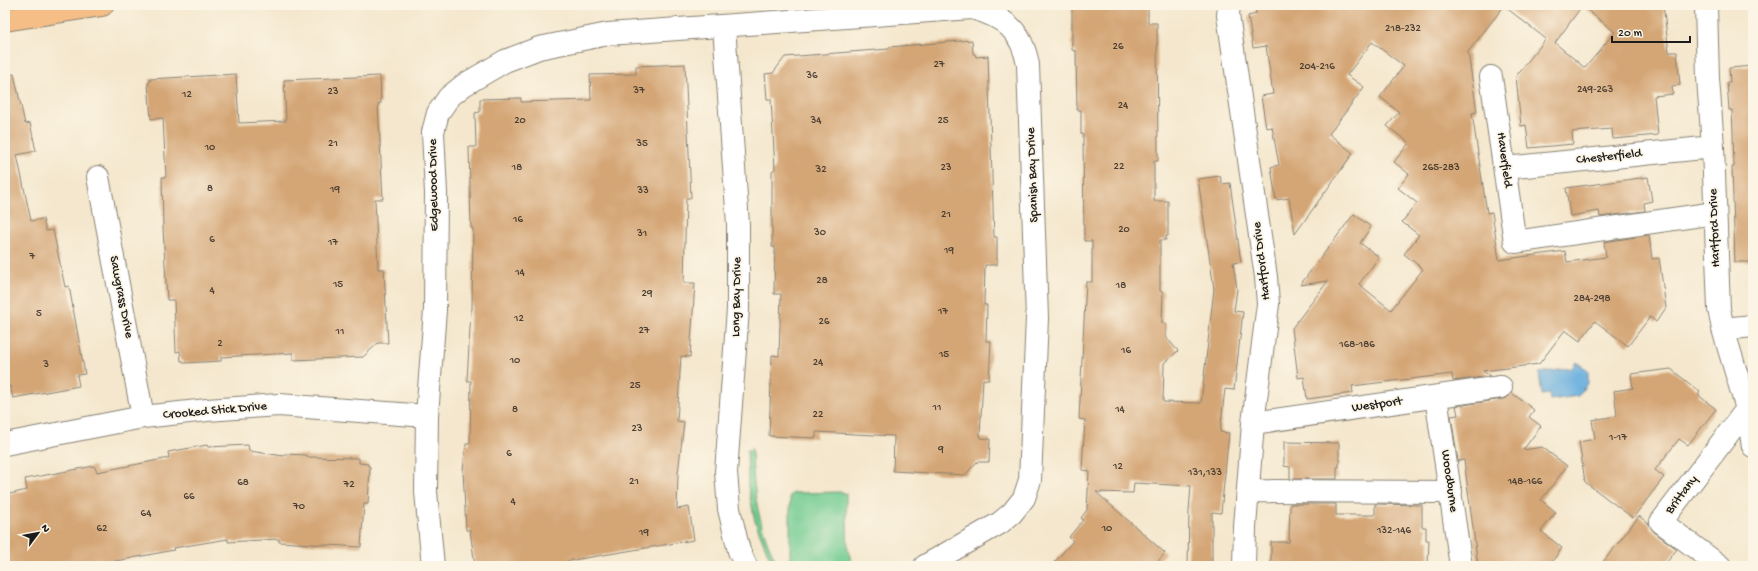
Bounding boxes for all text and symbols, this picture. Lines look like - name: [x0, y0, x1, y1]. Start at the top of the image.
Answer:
- scale bar: [1612, 18, 1690, 44]
- house number: 218-232: [1385, 23, 1422, 35]
- text: 20 m: [1618, 27, 1643, 41]
- house number: 26: [1113, 41, 1124, 53]
- house number: 27: [933, 59, 945, 71]
- house number: 204-216: [1299, 61, 1335, 73]
- house number: 36: [805, 70, 818, 82]
- house number: 249-263: [1577, 84, 1613, 96]
- house number: 37: [632, 85, 645, 97]
- house number: 23: [327, 86, 339, 98]
- house number: 12: [181, 89, 193, 101]
- house number: 24: [1118, 100, 1129, 112]
- house number: 20: [514, 115, 526, 127]
- house number: 34: [810, 115, 822, 127]
- house number: 25: [937, 115, 949, 127]
- street label: Spanish Bay Drive: [1024, 127, 1042, 223]
- street label: Haverfield: [1493, 131, 1515, 190]
- house number: 21: [328, 138, 338, 150]
- street label: Edgewood Drive: [426, 138, 442, 231]
- house number: 35: [635, 138, 648, 150]
- house number: 10: [204, 142, 215, 154]
- street label: Chesterfield: [1575, 146, 1644, 168]
- house number: 22: [1114, 161, 1125, 173]
- house number: 18: [511, 162, 522, 174]
- house number: 23: [940, 162, 952, 174]
- house number: 265-283: [1422, 162, 1460, 174]
- house number: 32: [814, 164, 827, 176]
- house number: 8: [207, 183, 213, 195]
- house number: 19: [329, 184, 340, 196]
- house number: 33: [636, 185, 649, 197]
- street label: Hartford Drive: [1706, 188, 1724, 268]
- house number: 21: [941, 209, 951, 221]
- house number: 16: [512, 214, 523, 226]
- street label: Hartford Drive: [1250, 221, 1274, 301]
- house number: 20: [1118, 224, 1130, 236]
- house number: 30: [813, 227, 826, 239]
- house number: 31: [636, 228, 647, 240]
- house number: 6: [209, 234, 215, 246]
- house number: 17: [327, 237, 338, 249]
- house number: 19: [943, 245, 954, 257]
- house number: 7: [28, 251, 35, 263]
- street label: Sawgrass Drive: [106, 255, 136, 340]
- street label: Long Bay Drive: [729, 257, 745, 337]
- house number: 14: [514, 267, 526, 279]
- house number: 28: [816, 275, 828, 287]
- house number: 15: [332, 279, 343, 291]
- house number: 18: [1115, 280, 1126, 292]
- house number: 4: [209, 285, 215, 297]
- house number: 29: [642, 288, 653, 300]
- house number: 284-298: [1573, 293, 1611, 305]
- house number: 17: [937, 306, 948, 318]
- house number: 5: [36, 308, 42, 320]
- house number: 12: [513, 313, 525, 325]
- house number: 26: [819, 316, 830, 328]
- house number: 27: [638, 325, 650, 337]
- house number: 11: [335, 326, 344, 338]
- house number: 2: [217, 338, 223, 350]
- house number: 168-186: [1338, 339, 1375, 351]
- house number: 16: [1120, 345, 1131, 357]
- house number: 15: [938, 349, 949, 361]
- house number: 10: [509, 355, 520, 367]
- house number: 24: [813, 357, 824, 369]
- house number: 3: [42, 359, 49, 371]
- house number: 25: [629, 380, 641, 392]
- street label: Westport: [1351, 394, 1405, 416]
- street label: Crooked Stick Drive: [162, 399, 268, 423]
- house number: 11: [932, 402, 941, 414]
- house number: 8: [512, 404, 518, 416]
- house number: 14: [1114, 404, 1126, 416]
- house number: 22: [813, 409, 824, 421]
- house number: 23: [631, 423, 643, 435]
- house number: 1-17: [1608, 432, 1627, 444]
- house number: 9: [937, 444, 944, 456]
- house number: 6: [506, 448, 512, 460]
- street label: Woodburne: [1437, 449, 1461, 513]
- house number: 12: [1112, 461, 1124, 473]
- house number: 131,133: [1187, 467, 1222, 479]
- street label: Brittany: [1662, 472, 1702, 518]
- house number: 21: [629, 476, 639, 488]
- house number: 148-166: [1507, 476, 1543, 488]
- house number: 68: [237, 477, 249, 489]
- house number: 72: [342, 479, 355, 491]
- house number: 66: [183, 491, 195, 503]
- house number: 4: [510, 496, 516, 508]
- house number: 70: [292, 501, 305, 513]
- house number: 64: [141, 508, 152, 520]
- north arrow: [18, 513, 58, 553]
- text: N: [38, 523, 52, 535]
- house number: 62: [97, 523, 108, 535]
- house number: 10: [1101, 523, 1112, 535]
- house number: 132-146: [1376, 525, 1412, 537]
- house number: 19: [638, 527, 649, 539]

